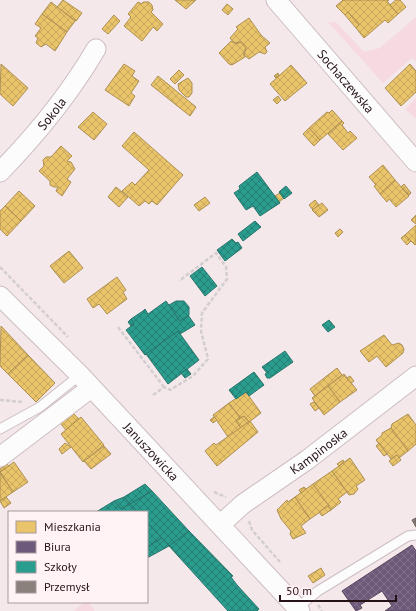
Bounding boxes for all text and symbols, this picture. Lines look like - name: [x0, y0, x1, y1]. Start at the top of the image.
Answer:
- street label: Sochaczewska: [314, 46, 378, 116]
- street label: Sokola: [33, 94, 70, 133]
- street label: Januszowicka: [119, 418, 183, 484]
- street label: Kampinoska: [286, 424, 350, 478]
- legend: [8, 511, 148, 603]
- text: Mieszkania: [44, 519, 101, 534]
- text: Biura: [44, 539, 71, 554]
- text: Szkoły: [44, 559, 77, 574]
- scale bar: [280, 577, 396, 603]
- text: Przemysł: [44, 579, 90, 594]
- text: 50 m: [286, 583, 312, 598]

